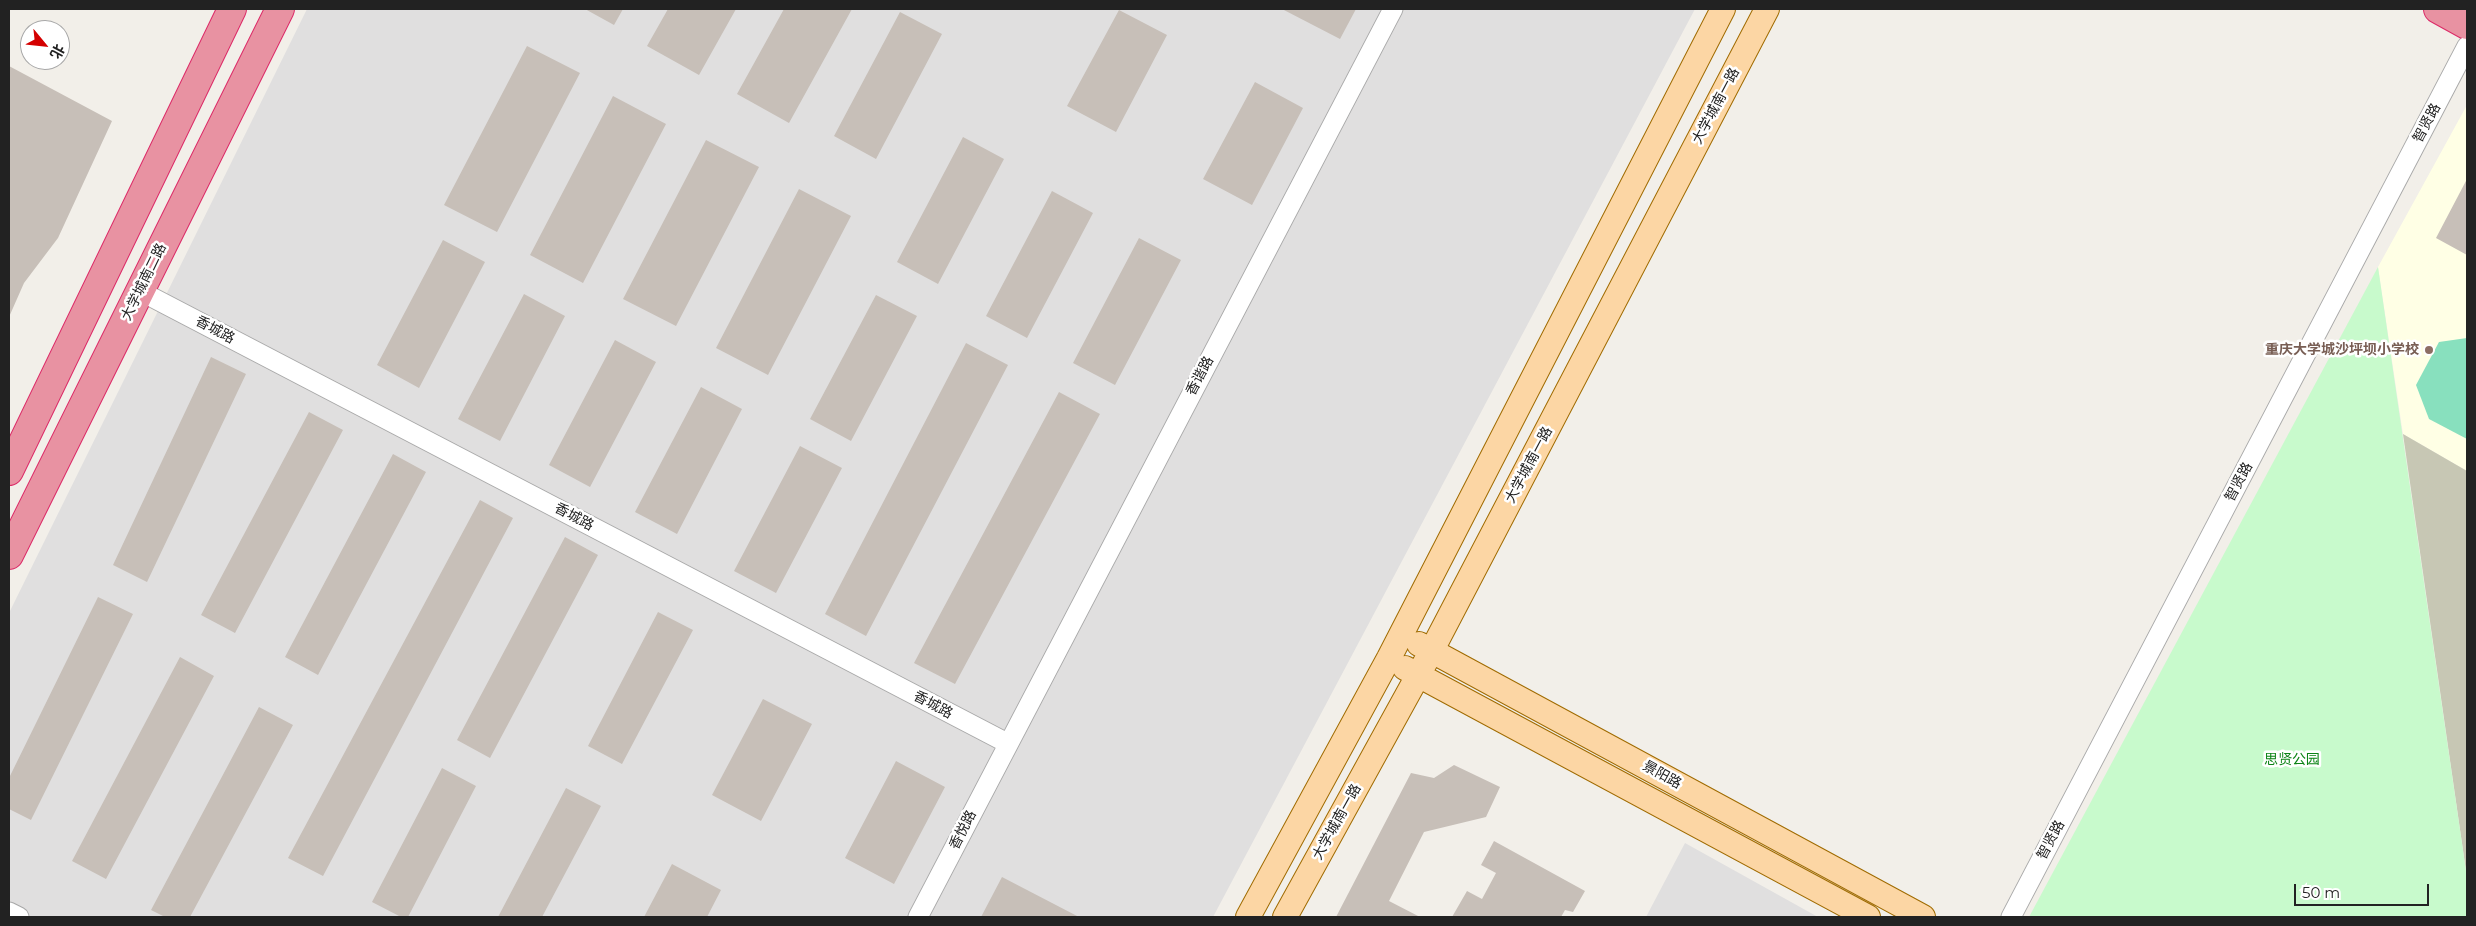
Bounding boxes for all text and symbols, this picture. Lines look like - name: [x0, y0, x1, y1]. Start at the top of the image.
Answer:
- north arrow: [20, 20, 70, 70]
- text: 北: [46, 41, 69, 62]
- street label: 大学城南一路: [1689, 65, 1743, 147]
- street label: 智贤路: [2410, 101, 2444, 145]
- street label: 大学城南二路: [118, 241, 170, 323]
- street label: 香城路: [193, 313, 237, 347]
- place label: 重庆大学城沙坪坝小学校: [2265, 342, 2419, 358]
- marker: 重庆大学城沙坪坝小学校: [2423, 344, 2435, 356]
- street label: 香谐路: [1183, 354, 1217, 398]
- street label: 大学城南一路: [1502, 424, 1556, 506]
- street label: 智贤路: [2222, 460, 2256, 504]
- street label: 香城路: [552, 500, 596, 534]
- street label: 香城路: [911, 688, 955, 722]
- park label: 思贤公园: [2264, 752, 2320, 768]
- street label: 景阳路: [1640, 757, 1684, 793]
- street label: 大学城南一路: [1309, 781, 1365, 863]
- street label: 香悦路: [946, 807, 980, 853]
- street label: 智贤路: [2034, 818, 2068, 862]
- scale bar: [2296, 874, 2431, 906]
- text: 50 m: [2302, 883, 2340, 902]

